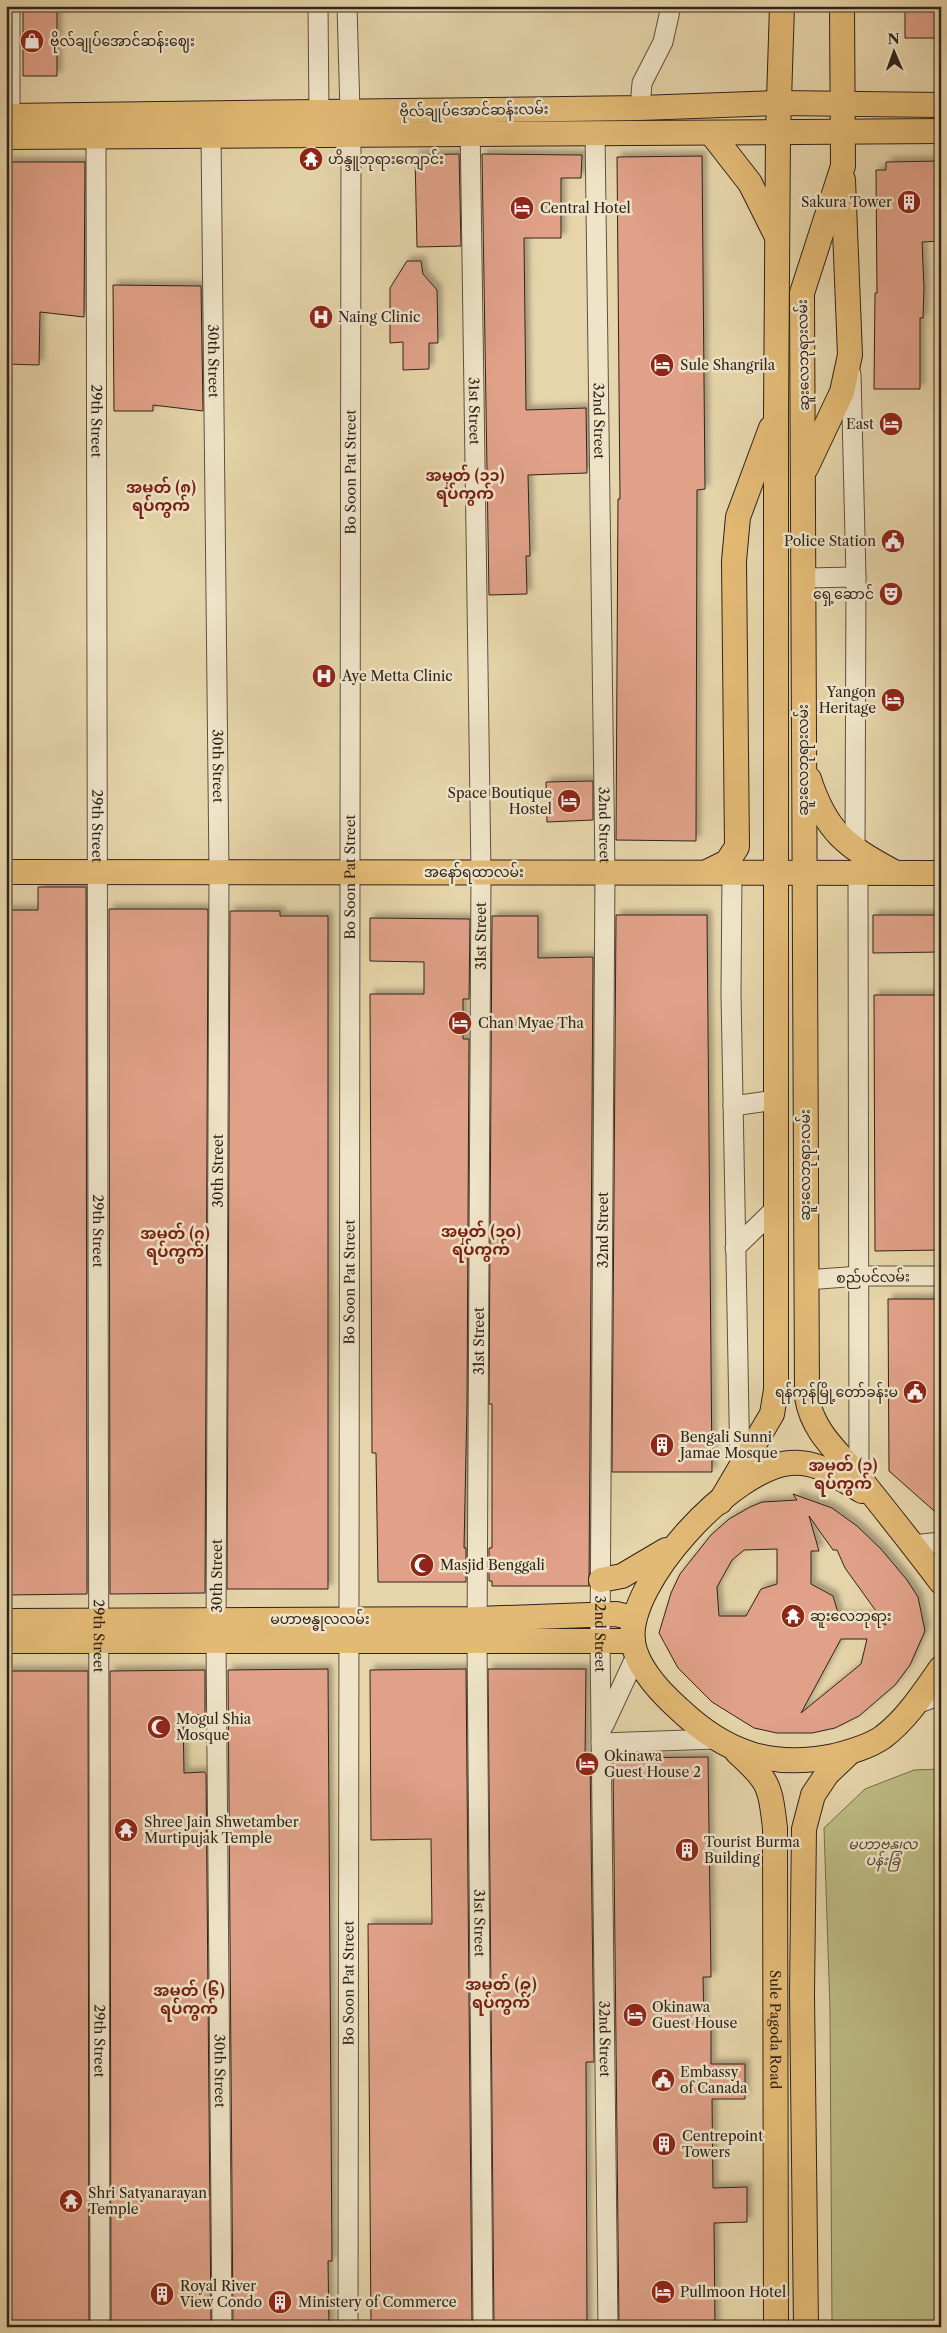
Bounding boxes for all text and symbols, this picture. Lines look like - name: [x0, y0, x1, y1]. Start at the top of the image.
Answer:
- shop icon: ဗိုလ်ချုပ်အောင်ဆန်းဈေး: [19, 28, 45, 54]
- north arrow: [870, 28, 920, 78]
- text: N: [887, 30, 900, 48]
- place label: ဗိုလ်ချုပ်အောင်ဆန်းဈေး: [50, 31, 195, 53]
- street label: ဗိုလ်ချုပ်အောင်ဆန်းလမ်း: [399, 99, 549, 123]
- temple icon: ဟိန္ဒူဘုရားကျောင်း: [298, 146, 324, 172]
- place label: ဟိန္ဒူဘုရားကျောင်း: [328, 149, 444, 171]
- building icon: Sakura Tower: [896, 189, 922, 215]
- place label: Sakura Tower: [801, 193, 892, 211]
- hotel icon: Central Hotel: [509, 195, 535, 221]
- place label: Central Hotel: [540, 199, 631, 217]
- street label: ဆူးလေဘုရားလမ်း: [792, 299, 816, 411]
- hospital icon: Naing Clinic: [308, 304, 334, 330]
- place label: Naing Clinic: [338, 308, 420, 326]
- street label: 30th Street: [204, 324, 223, 398]
- hotel icon: Sule Shangrila: [649, 352, 675, 378]
- place label: Sule Shangrila: [680, 356, 776, 374]
- street label: 31st Street: [465, 377, 484, 445]
- street label: 32nd Street: [589, 383, 608, 459]
- street label: 29th Street: [87, 384, 106, 458]
- street label: Bo Soon Pat Street: [341, 409, 360, 535]
- hotel icon: East: [878, 411, 904, 437]
- place label: East: [846, 415, 874, 433]
- district label: အမှတ် (၁၁) ရပ်ကွက်: [425, 464, 505, 507]
- district label: အမှတ် (၈) ရပ်ကွက်: [126, 476, 196, 519]
- public building icon: Police Station: [880, 528, 906, 554]
- place label: Police Station: [784, 532, 876, 550]
- theatre icon: ရှေ့ဆောင်: [878, 581, 904, 607]
- place label: ရှေ့ဆောင်: [813, 584, 874, 606]
- hospital icon: Aye Metta Clinic: [311, 663, 337, 689]
- place label: Aye Metta Clinic: [341, 667, 453, 685]
- place label: Yangon Heritage: [819, 683, 876, 717]
- hotel icon: Yangon Heritage: [880, 687, 906, 713]
- street label: ဆူးလေဘုရားလမ်း: [793, 704, 815, 816]
- street label: 30th Street: [208, 729, 227, 803]
- place label: Space Boutique Hostel: [448, 784, 552, 818]
- street label: 32nd Street: [595, 787, 614, 863]
- hotel icon: Space Boutique Hostel: [556, 788, 582, 814]
- street label: 29th Street: [88, 789, 106, 863]
- street label: Bo Soon Pat Street: [341, 814, 359, 940]
- street label: အနော်ရထာလမ်း: [424, 862, 524, 884]
- street label: 31st Street: [472, 902, 490, 970]
- hotel icon: Chan Myae Tha: [447, 1010, 473, 1036]
- place label: Chan Myae Tha: [478, 1014, 584, 1032]
- street label: ဆူးလေဘုရားလမ်း: [795, 1109, 817, 1221]
- street label: 30th Street: [209, 1134, 227, 1208]
- street label: 32nd Street: [594, 1192, 612, 1268]
- street label: 29th Street: [89, 1194, 107, 1268]
- street label: Bo Soon Pat Street: [340, 1219, 359, 1345]
- district label: အမှတ် (၁၀) ရပ်ကွက်: [441, 1220, 521, 1263]
- district label: အမှတ် (၇) ရပ်ကွက်: [140, 1222, 210, 1265]
- street label: စည်ပင်လမ်း: [836, 1266, 910, 1290]
- street label: 31st Street: [470, 1307, 488, 1375]
- public building icon: ရန်ကုန်မြို့တော်ခန်းမ: [902, 1379, 928, 1405]
- place label: ရန်ကုန်မြို့တော်ခန်းမ: [775, 1382, 898, 1404]
- place label: Bengali Sunni Jamae Mosque: [678, 1428, 778, 1462]
- building icon: Bengali Sunni Jamae Mosque: [649, 1432, 675, 1458]
- district label: အမှတ် (၁) ရပ်ကွက်: [808, 1454, 878, 1497]
- street label: 30th Street: [208, 1539, 226, 1613]
- mosque icon: Masjid Benggali: [409, 1552, 435, 1578]
- place label: Masjid Benggali: [440, 1556, 545, 1574]
- street label: 32nd Street: [591, 1596, 609, 1672]
- street label: 29th Street: [90, 1599, 108, 1673]
- temple icon: ဆူးလေဘုရား: [780, 1603, 806, 1629]
- place label: ဆူးလေဘုရား: [810, 1607, 892, 1628]
- street label: မဟာဗန္ဓုလလမ်း: [270, 1609, 370, 1631]
- place label: Mogul Shia Mosque: [176, 1710, 252, 1744]
- mosque icon: Mogul Shia Mosque: [146, 1714, 172, 1740]
- place label: Okinawa Guest House 2: [604, 1747, 701, 1781]
- hotel icon: Okinawa Guest House 2: [574, 1751, 600, 1777]
- place label: Shree Jain Shwetamber Murtipujak Temple: [144, 1813, 299, 1847]
- temple icon: Shree Jain Shwetamber Murtipujak Temple: [113, 1817, 139, 1843]
- place label: Tourist Burma Building: [704, 1833, 801, 1867]
- park label: မဟာဗန္ဓုလ ပန်းခြံ: [848, 1835, 919, 1872]
- building icon: Tourist Burma Building: [674, 1837, 700, 1863]
- street label: 31st Street: [470, 1889, 489, 1957]
- street label: Bo Soon Pat Street: [339, 1920, 358, 2046]
- street label: Sule Pagoda Road: [766, 1970, 785, 2090]
- district label: အမှတ် (၉) ရပ်ကွက်: [465, 1973, 537, 2016]
- district label: အမှတ် (၆) ရပ်ကွက်: [153, 1979, 225, 2022]
- place label: Okinawa Guest House: [652, 1998, 737, 2032]
- street label: 32nd Street: [595, 2001, 614, 2077]
- hotel icon: Okinawa Guest House: [622, 2002, 648, 2028]
- street label: 29th Street: [90, 2004, 109, 2078]
- street label: 30th Street: [210, 2034, 229, 2108]
- place label: Embassy of Canada: [680, 2063, 748, 2097]
- public building icon: Embassy of Canada: [650, 2067, 676, 2093]
- place label: Centrepoint Towers: [682, 2127, 763, 2161]
- building icon: Centrepoint Towers: [651, 2131, 677, 2157]
- place label: Shri Satyanarayan Temple: [88, 2184, 207, 2218]
- temple icon: Shri Satyanarayan Temple: [58, 2188, 84, 2214]
- place label: Royal River View Condo: [179, 2277, 262, 2311]
- hotel icon: Pullmoon Hotel: [650, 2279, 676, 2305]
- building icon: Royal River View Condo: [149, 2281, 175, 2307]
- place label: Pullmoon Hotel: [680, 2283, 786, 2301]
- building icon: Ministery of Commerce: [267, 2289, 293, 2315]
- place label: Ministery of Commerce: [298, 2293, 457, 2311]

